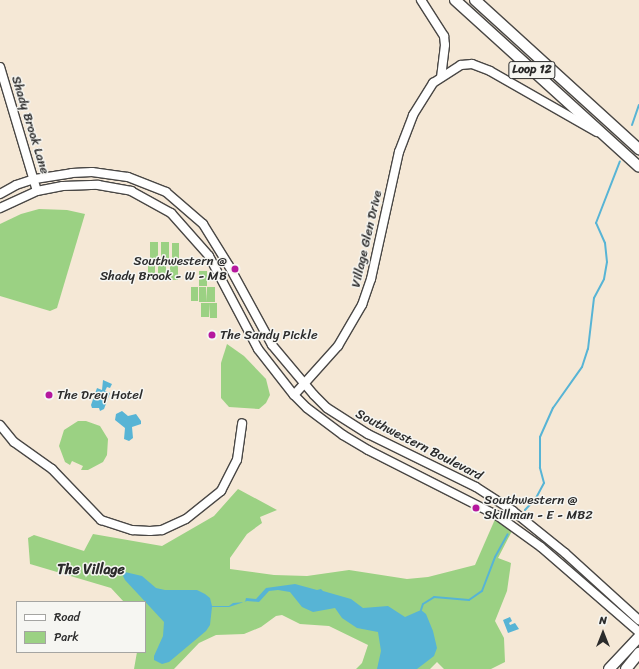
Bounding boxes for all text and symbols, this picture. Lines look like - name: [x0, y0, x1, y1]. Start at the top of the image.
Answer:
- road number: Loop 12: [508, 60, 556, 80]
- street label: Shady Brook Lane: [8, 74, 52, 176]
- street label: Village Glen Drive: [348, 189, 386, 289]
- place label: Southwestern @ Shady Brook - W - MB: [100, 254, 227, 285]
- marker: Southwestern @ Shady Brook - W - MB: [230, 264, 240, 274]
- place label: The Sandy Pickle: [220, 327, 318, 343]
- marker: The Sandy Pickle: [207, 330, 217, 340]
- place label: The Drey Hotel: [57, 387, 143, 403]
- marker: The Drey Hotel: [44, 390, 54, 400]
- street label: Southwestern Boulevard: [353, 406, 485, 484]
- place label: Southwestern @ Skillman - E - MB2: [484, 493, 593, 524]
- marker: Southwestern @ Skillman - E - MB2: [471, 503, 481, 513]
- district label: The Village: [58, 562, 124, 578]
- legend: [16, 601, 146, 653]
- text: Road: [54, 606, 80, 628]
- text: N: [599, 611, 607, 630]
- north arrow: [583, 613, 623, 653]
- text: Park: [54, 626, 79, 648]

